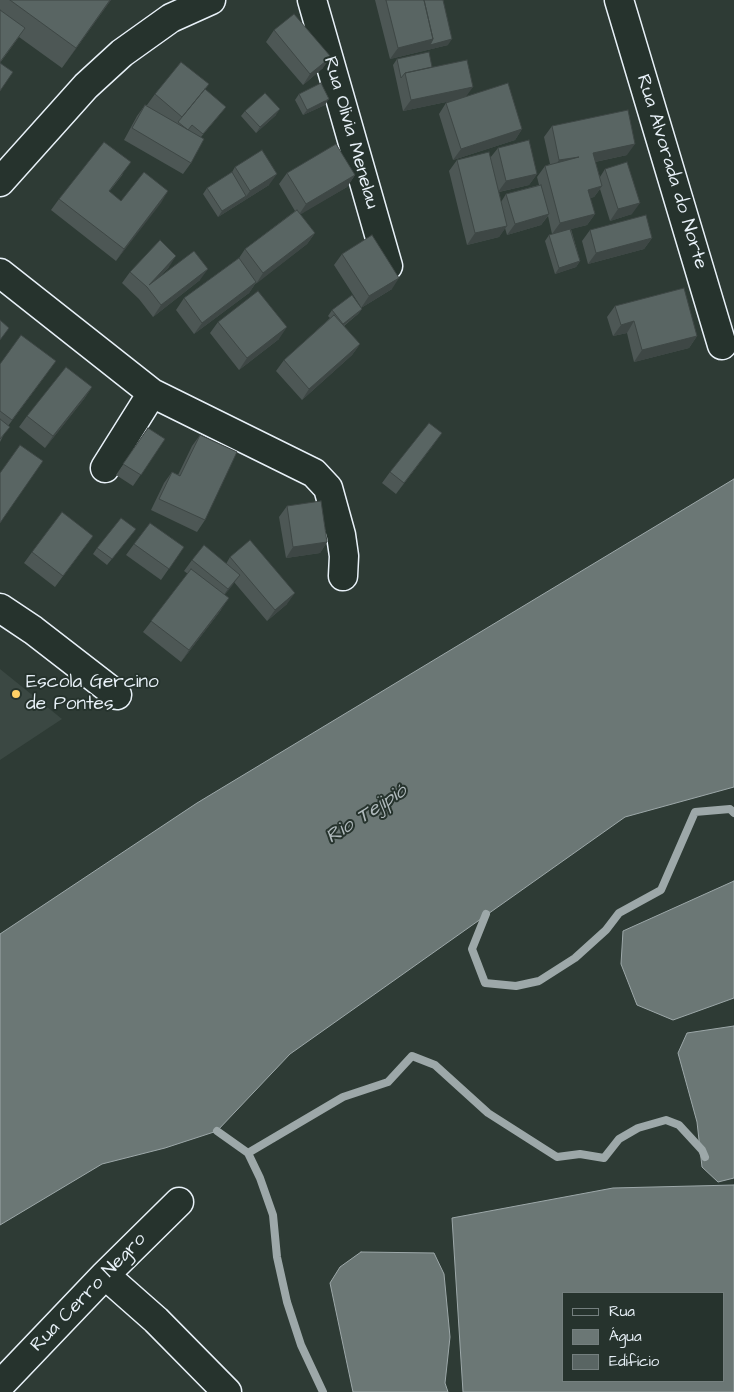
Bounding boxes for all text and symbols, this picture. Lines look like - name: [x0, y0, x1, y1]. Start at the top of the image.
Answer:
- street label: Rua Olivia Menelau: [317, 54, 383, 212]
- street label: Rua Alvorada do Norte: [631, 72, 711, 272]
- place label: Escola Gercino de Pontes: [26, 672, 159, 716]
- marker: Escola Gercino de Pontes: [10, 688, 22, 700]
- water label: Rio Tejipió: [322, 780, 412, 850]
- street label: Rua Cerro Negro: [26, 1229, 152, 1357]
- legend: [562, 1292, 724, 1382]
- text: Rua: [609, 1301, 635, 1322]
- text: Água: [609, 1326, 642, 1347]
- text: Edifício: [609, 1351, 659, 1372]

